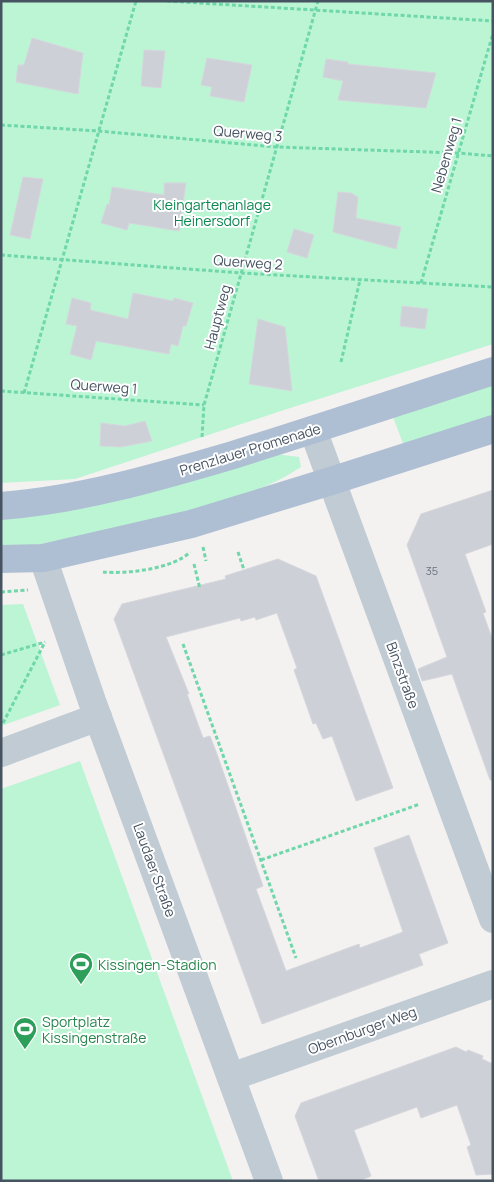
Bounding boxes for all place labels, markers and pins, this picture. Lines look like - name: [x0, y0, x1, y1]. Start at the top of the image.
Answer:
- sports icon: Kissingen-Stadion: [68, 951, 94, 985]
- place label: Kissingen-Stadion: [98, 955, 217, 974]
- place label: Sportplatz Kissingenstraße: [42, 1012, 147, 1047]
- sports icon: Sportplatz Kissingenstraße: [12, 1016, 38, 1050]

